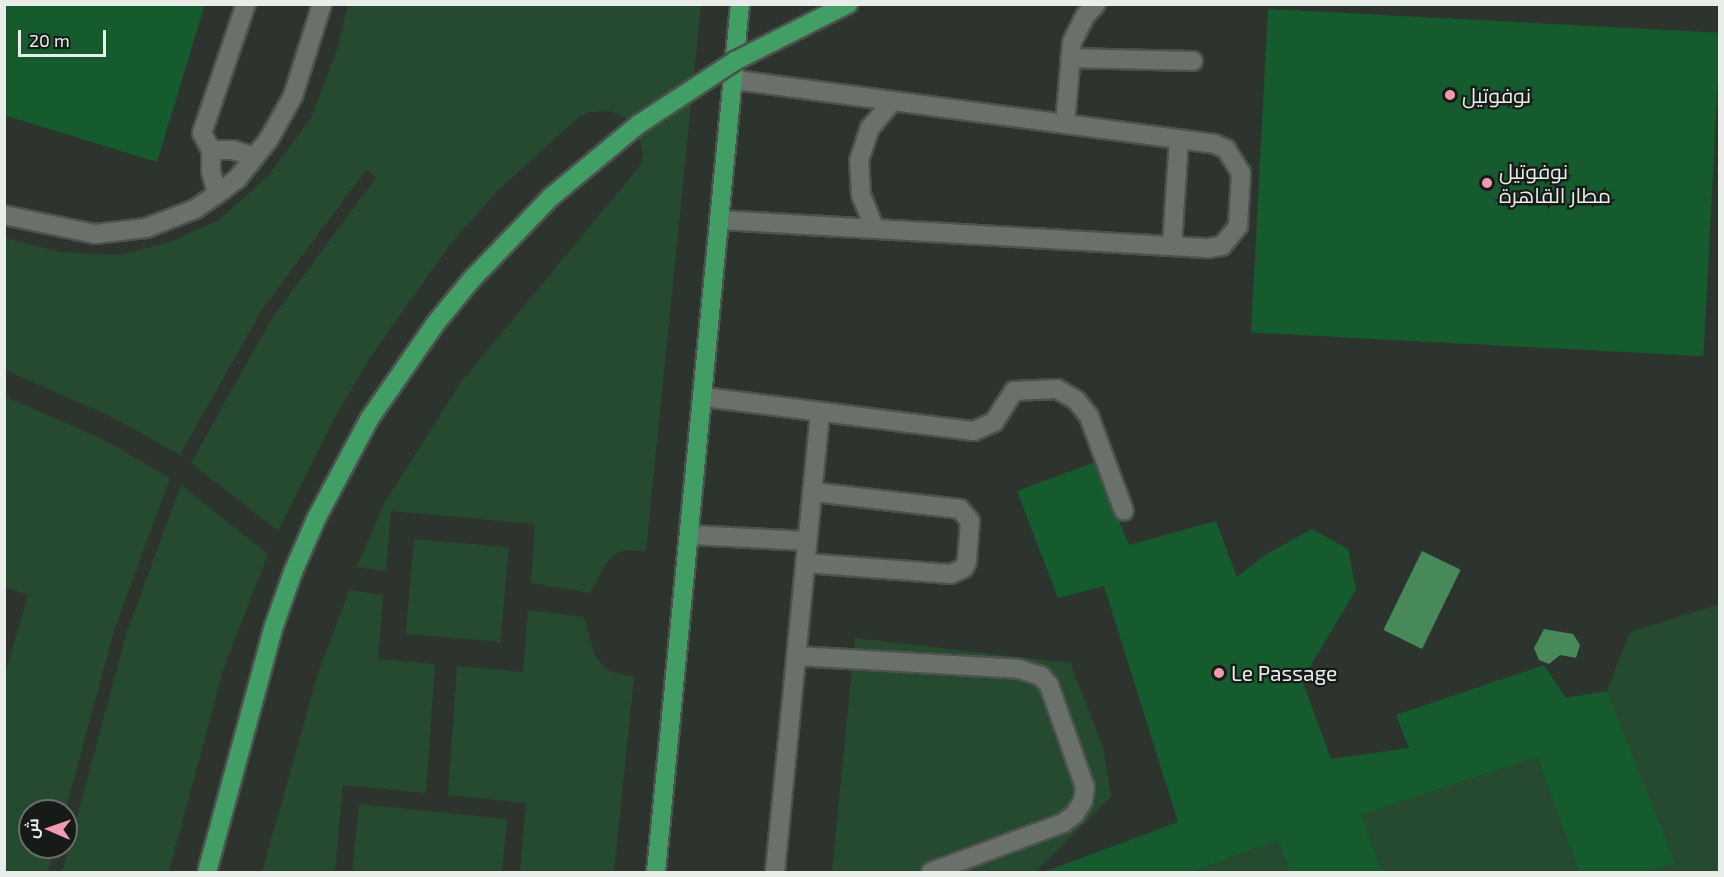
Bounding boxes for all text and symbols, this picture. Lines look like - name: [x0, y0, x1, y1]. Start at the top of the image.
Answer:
- scale bar: [21, 18, 110, 56]
- text: 20 m: [29, 29, 70, 51]
- place label: نوفوتيل: [1462, 82, 1531, 108]
- marker: نوفوتيل: [1443, 88, 1457, 102]
- place label: نوفوتيل مطار القاهرة: [1499, 158, 1611, 208]
- marker: نوفوتيل مطار القاهرة: [1480, 176, 1494, 190]
- place label: Le Passage: [1231, 660, 1337, 686]
- marker: Le Passage: [1212, 666, 1226, 680]
- north arrow: [18, 799, 78, 859]
- text: ش: [22, 818, 41, 839]

